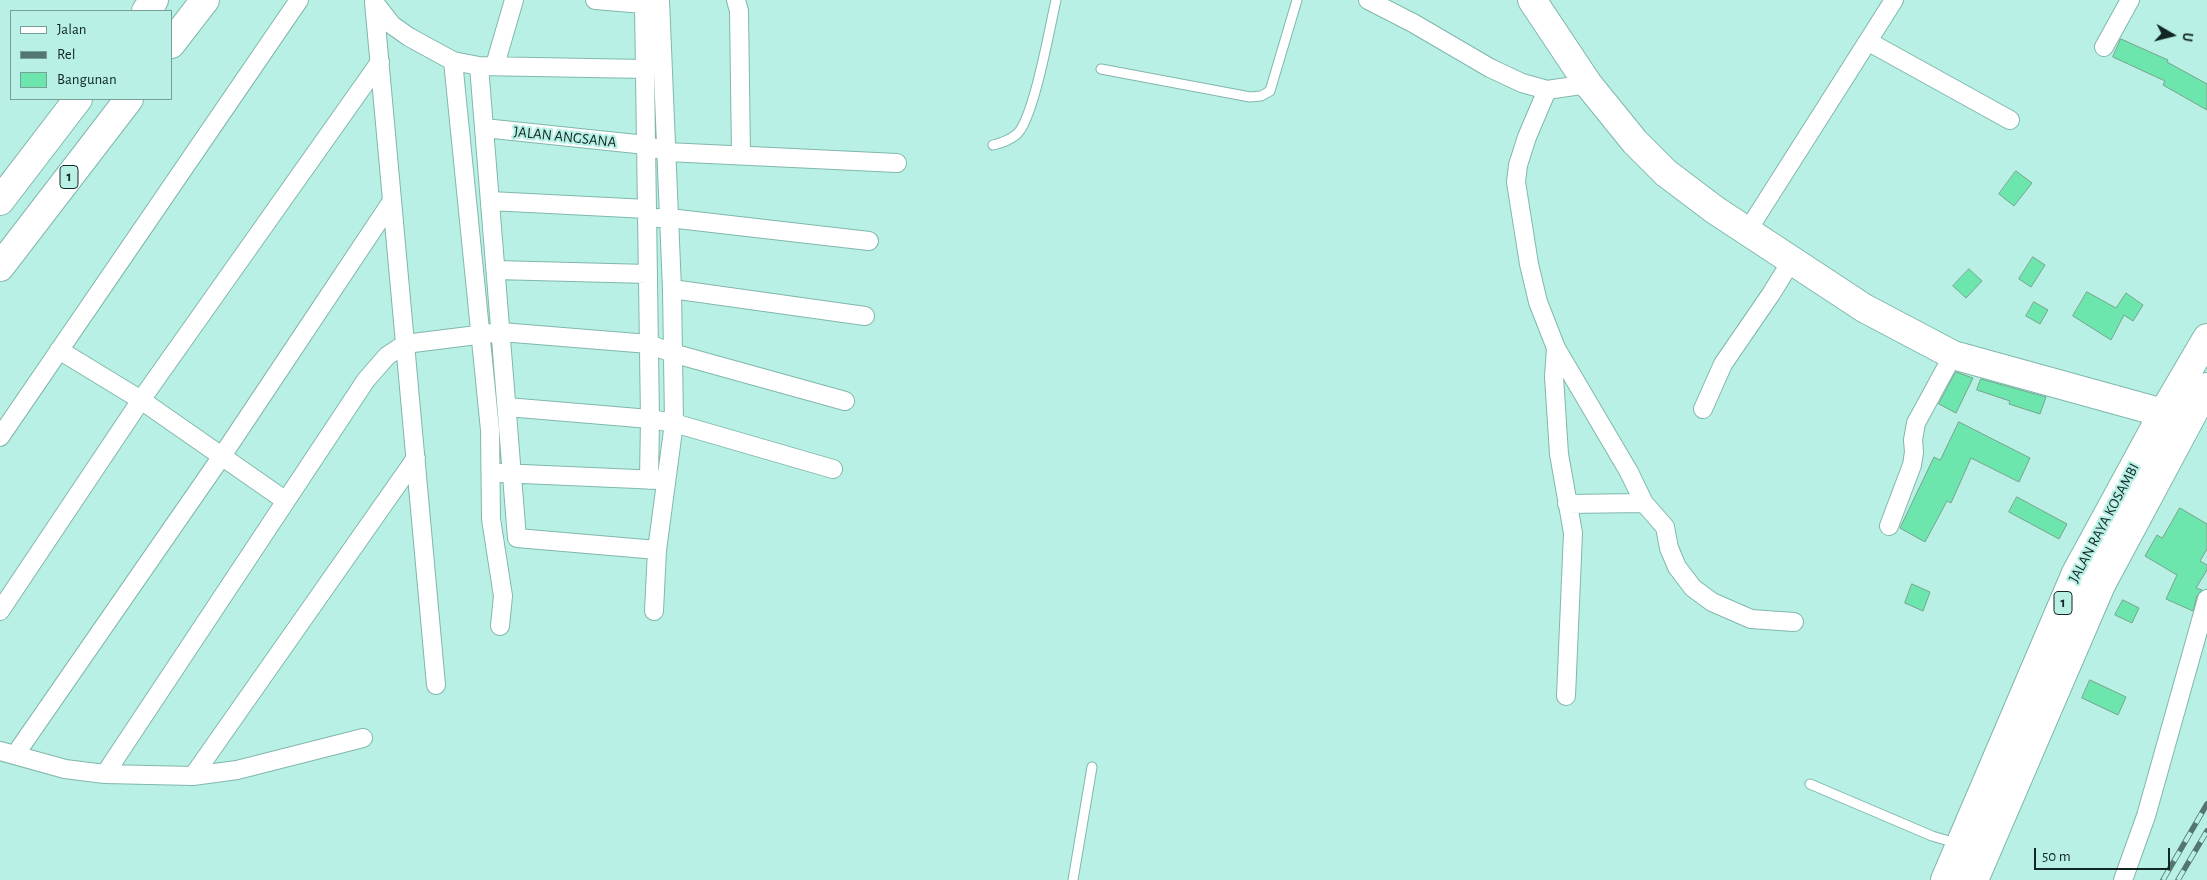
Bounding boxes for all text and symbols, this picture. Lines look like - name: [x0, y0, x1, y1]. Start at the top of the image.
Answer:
- legend: [10, 10, 172, 100]
- north arrow: [2147, 10, 2197, 60]
- text: Jalan: [57, 22, 87, 37]
- text: U: [2179, 32, 2194, 42]
- text: Rel: [57, 47, 75, 62]
- text: Bangunan: [57, 72, 117, 87]
- street label: JALAN ANGSANA: [513, 123, 617, 151]
- road number: 1: [60, 166, 78, 188]
- street label: JALAN RAYA KOSAMBI: [2065, 460, 2143, 586]
- road number: 1: [2054, 592, 2072, 614]
- scale bar: [2037, 838, 2173, 870]
- text: 50 m: [2042, 849, 2071, 864]

